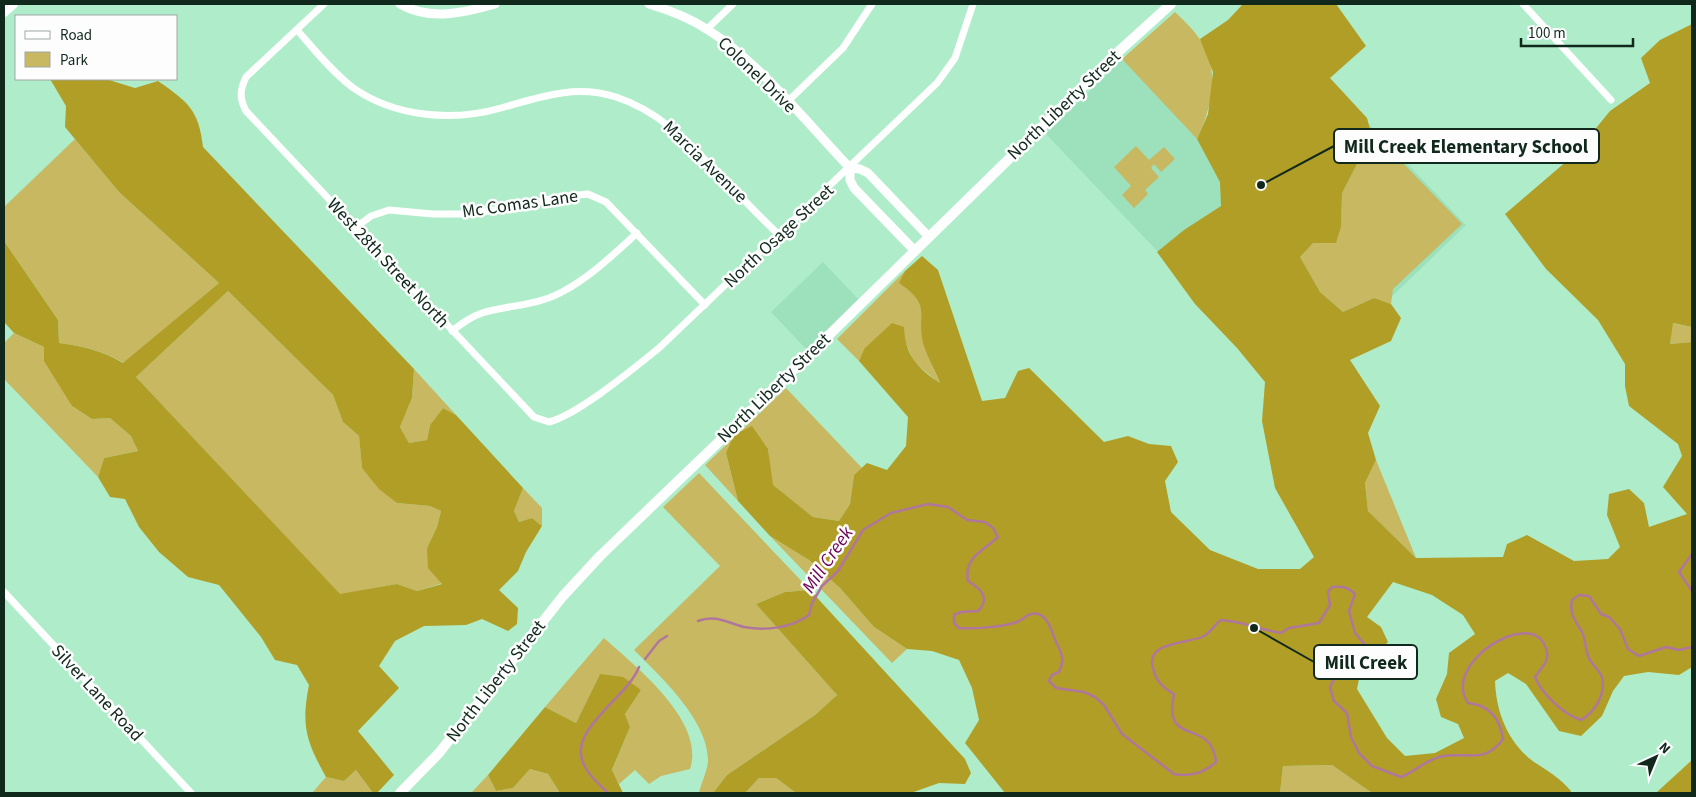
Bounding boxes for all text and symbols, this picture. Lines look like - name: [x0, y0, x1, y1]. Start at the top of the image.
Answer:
- legend: [15, 15, 178, 80]
- scale bar: [1521, 15, 1634, 47]
- text: 100 m: [1528, 23, 1566, 44]
- text: Road: [60, 25, 92, 46]
- street label: Colonel Drive: [712, 31, 802, 119]
- street label: North Liberty Street: [1002, 44, 1126, 166]
- text: Park: [60, 50, 89, 71]
- street label: Marcia Avenue: [657, 115, 753, 209]
- callout: Mill Creek Elementary School: [1334, 129, 1599, 163]
- text: Mill Creek Elementary School: [1344, 134, 1589, 161]
- street label: North Osage Street: [718, 178, 840, 294]
- street label: Mc Comas Lane: [460, 183, 580, 224]
- street label: West 28th Street North: [321, 192, 455, 334]
- street label: North Liberty Street: [712, 327, 836, 449]
- water label: Mill Creek: [796, 521, 861, 599]
- street label: North Liberty Street: [440, 615, 552, 747]
- street label: Silver Lane Road: [45, 639, 149, 747]
- callout: Mill Creek: [1314, 645, 1417, 679]
- text: Mill Creek: [1325, 650, 1408, 677]
- north arrow: [1631, 732, 1681, 782]
- text: N: [1654, 738, 1675, 759]

